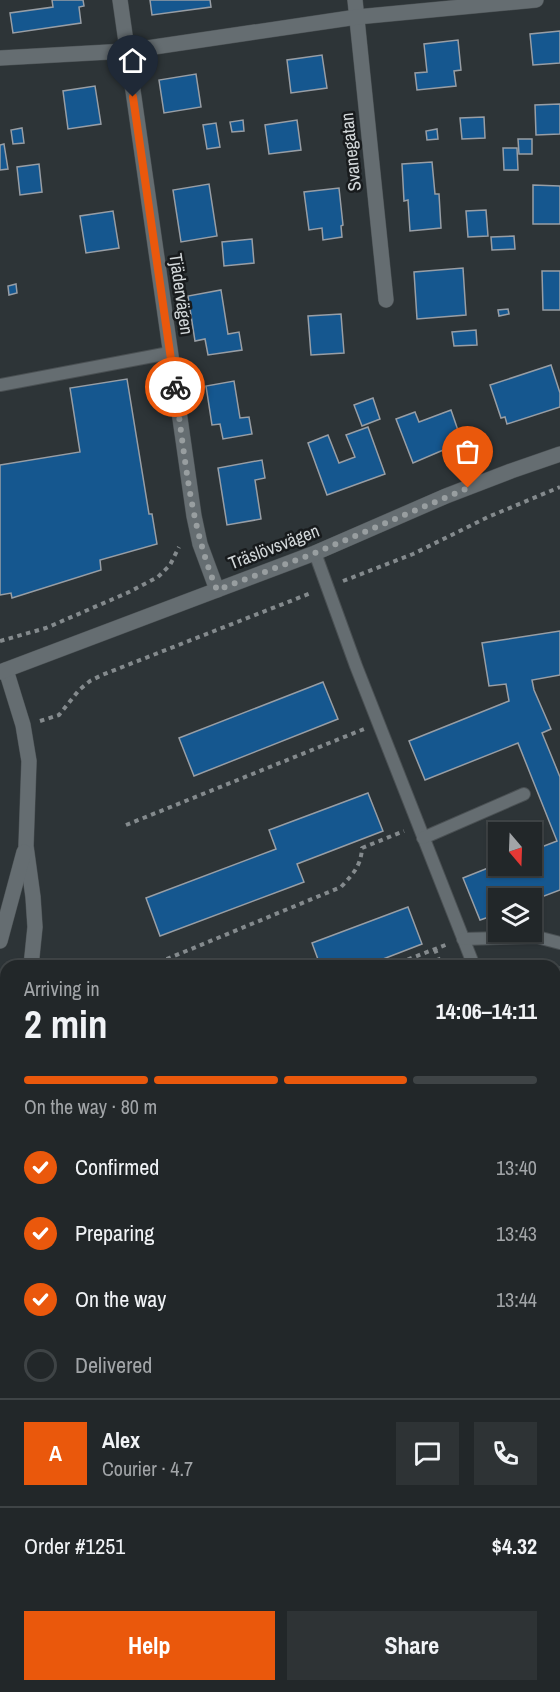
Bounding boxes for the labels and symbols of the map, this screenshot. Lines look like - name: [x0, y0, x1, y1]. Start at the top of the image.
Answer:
- pin: [107, 35, 158, 97]
- street label: Svanegatan: [334, 112, 367, 193]
- street label: Tjädervägen: [163, 252, 200, 336]
- courier: [145, 357, 205, 417]
- pin: [442, 426, 493, 488]
- street label: Träslövsvägen: [225, 518, 323, 575]
- north arrow: [488, 822, 542, 876]

